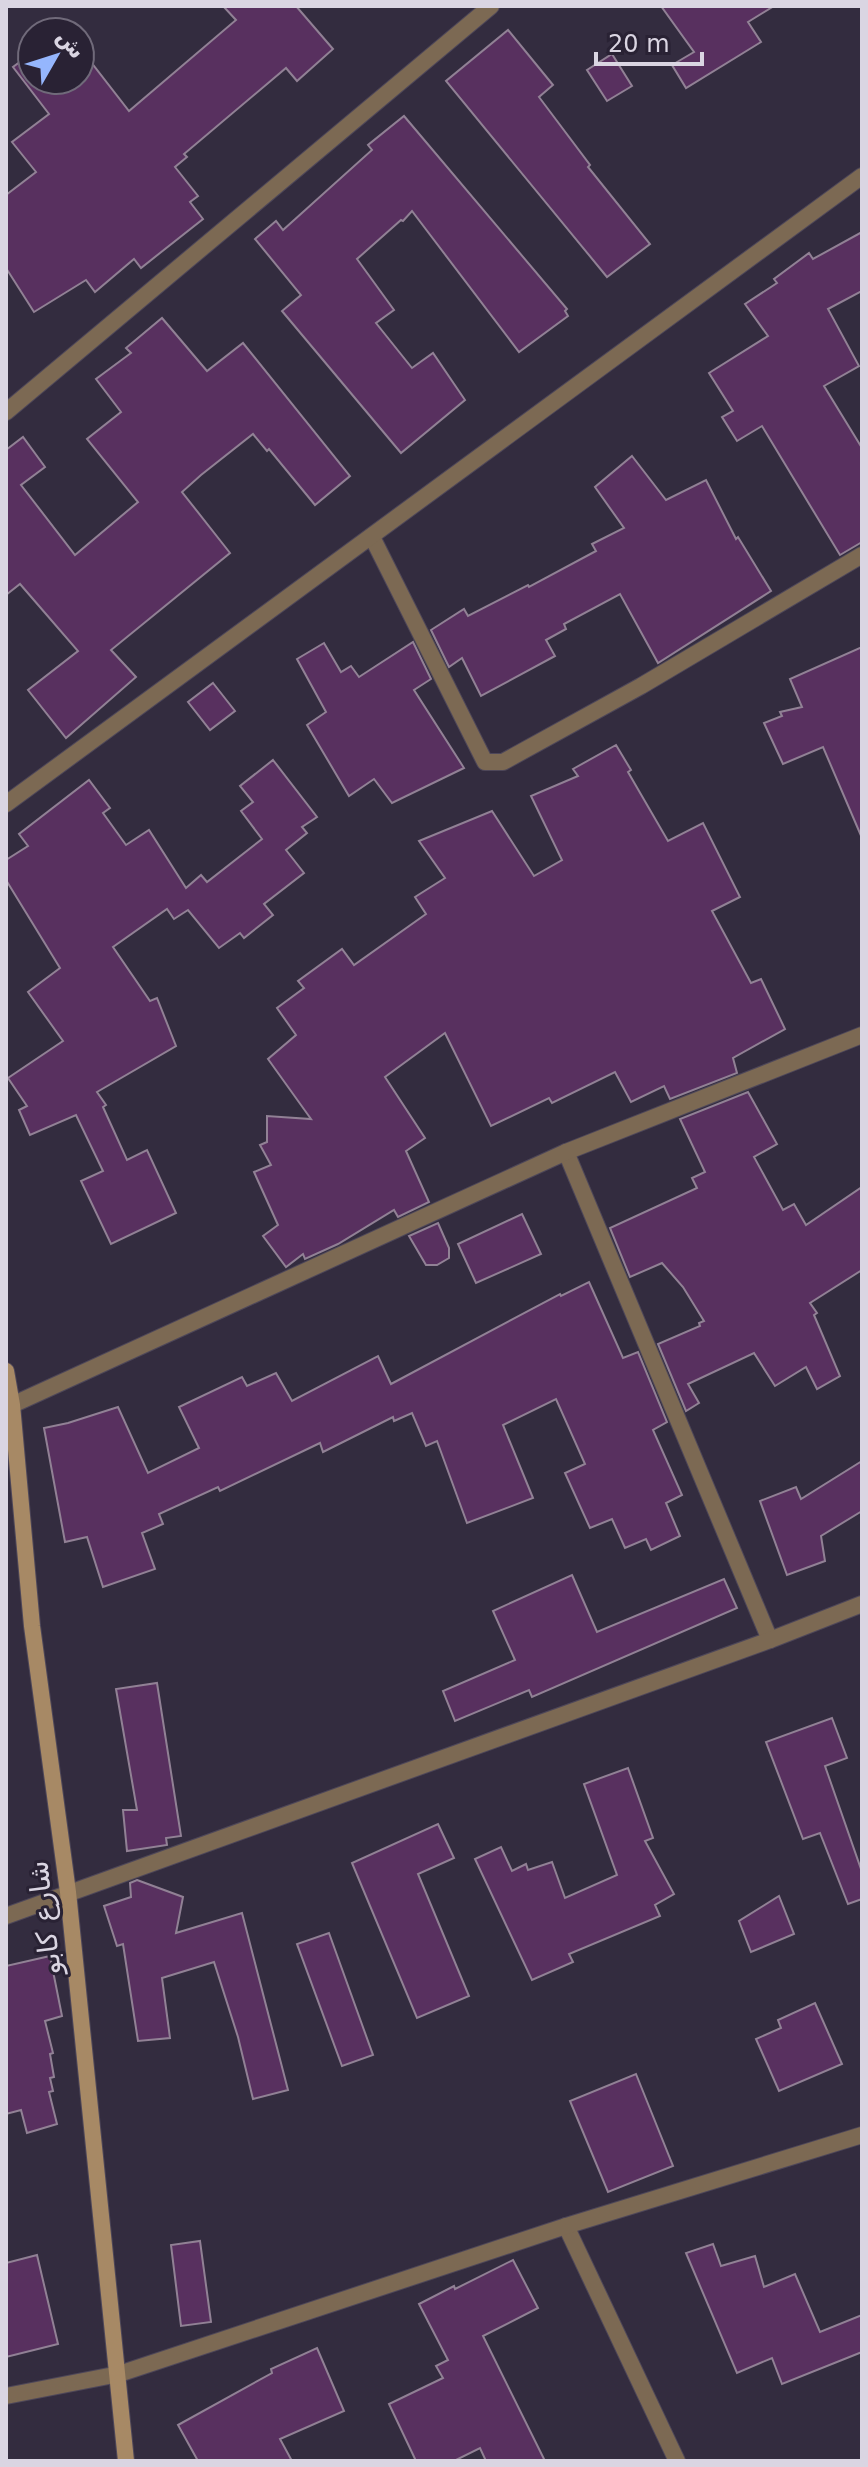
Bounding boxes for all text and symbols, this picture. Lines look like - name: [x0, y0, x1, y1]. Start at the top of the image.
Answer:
- north arrow: [16, 16, 96, 96]
- scale bar: [596, 16, 702, 66]
- text: ش: [52, 24, 90, 63]
- text: 20 m: [608, 30, 670, 58]
- street label: شارع كابو: [21, 1859, 68, 1979]

